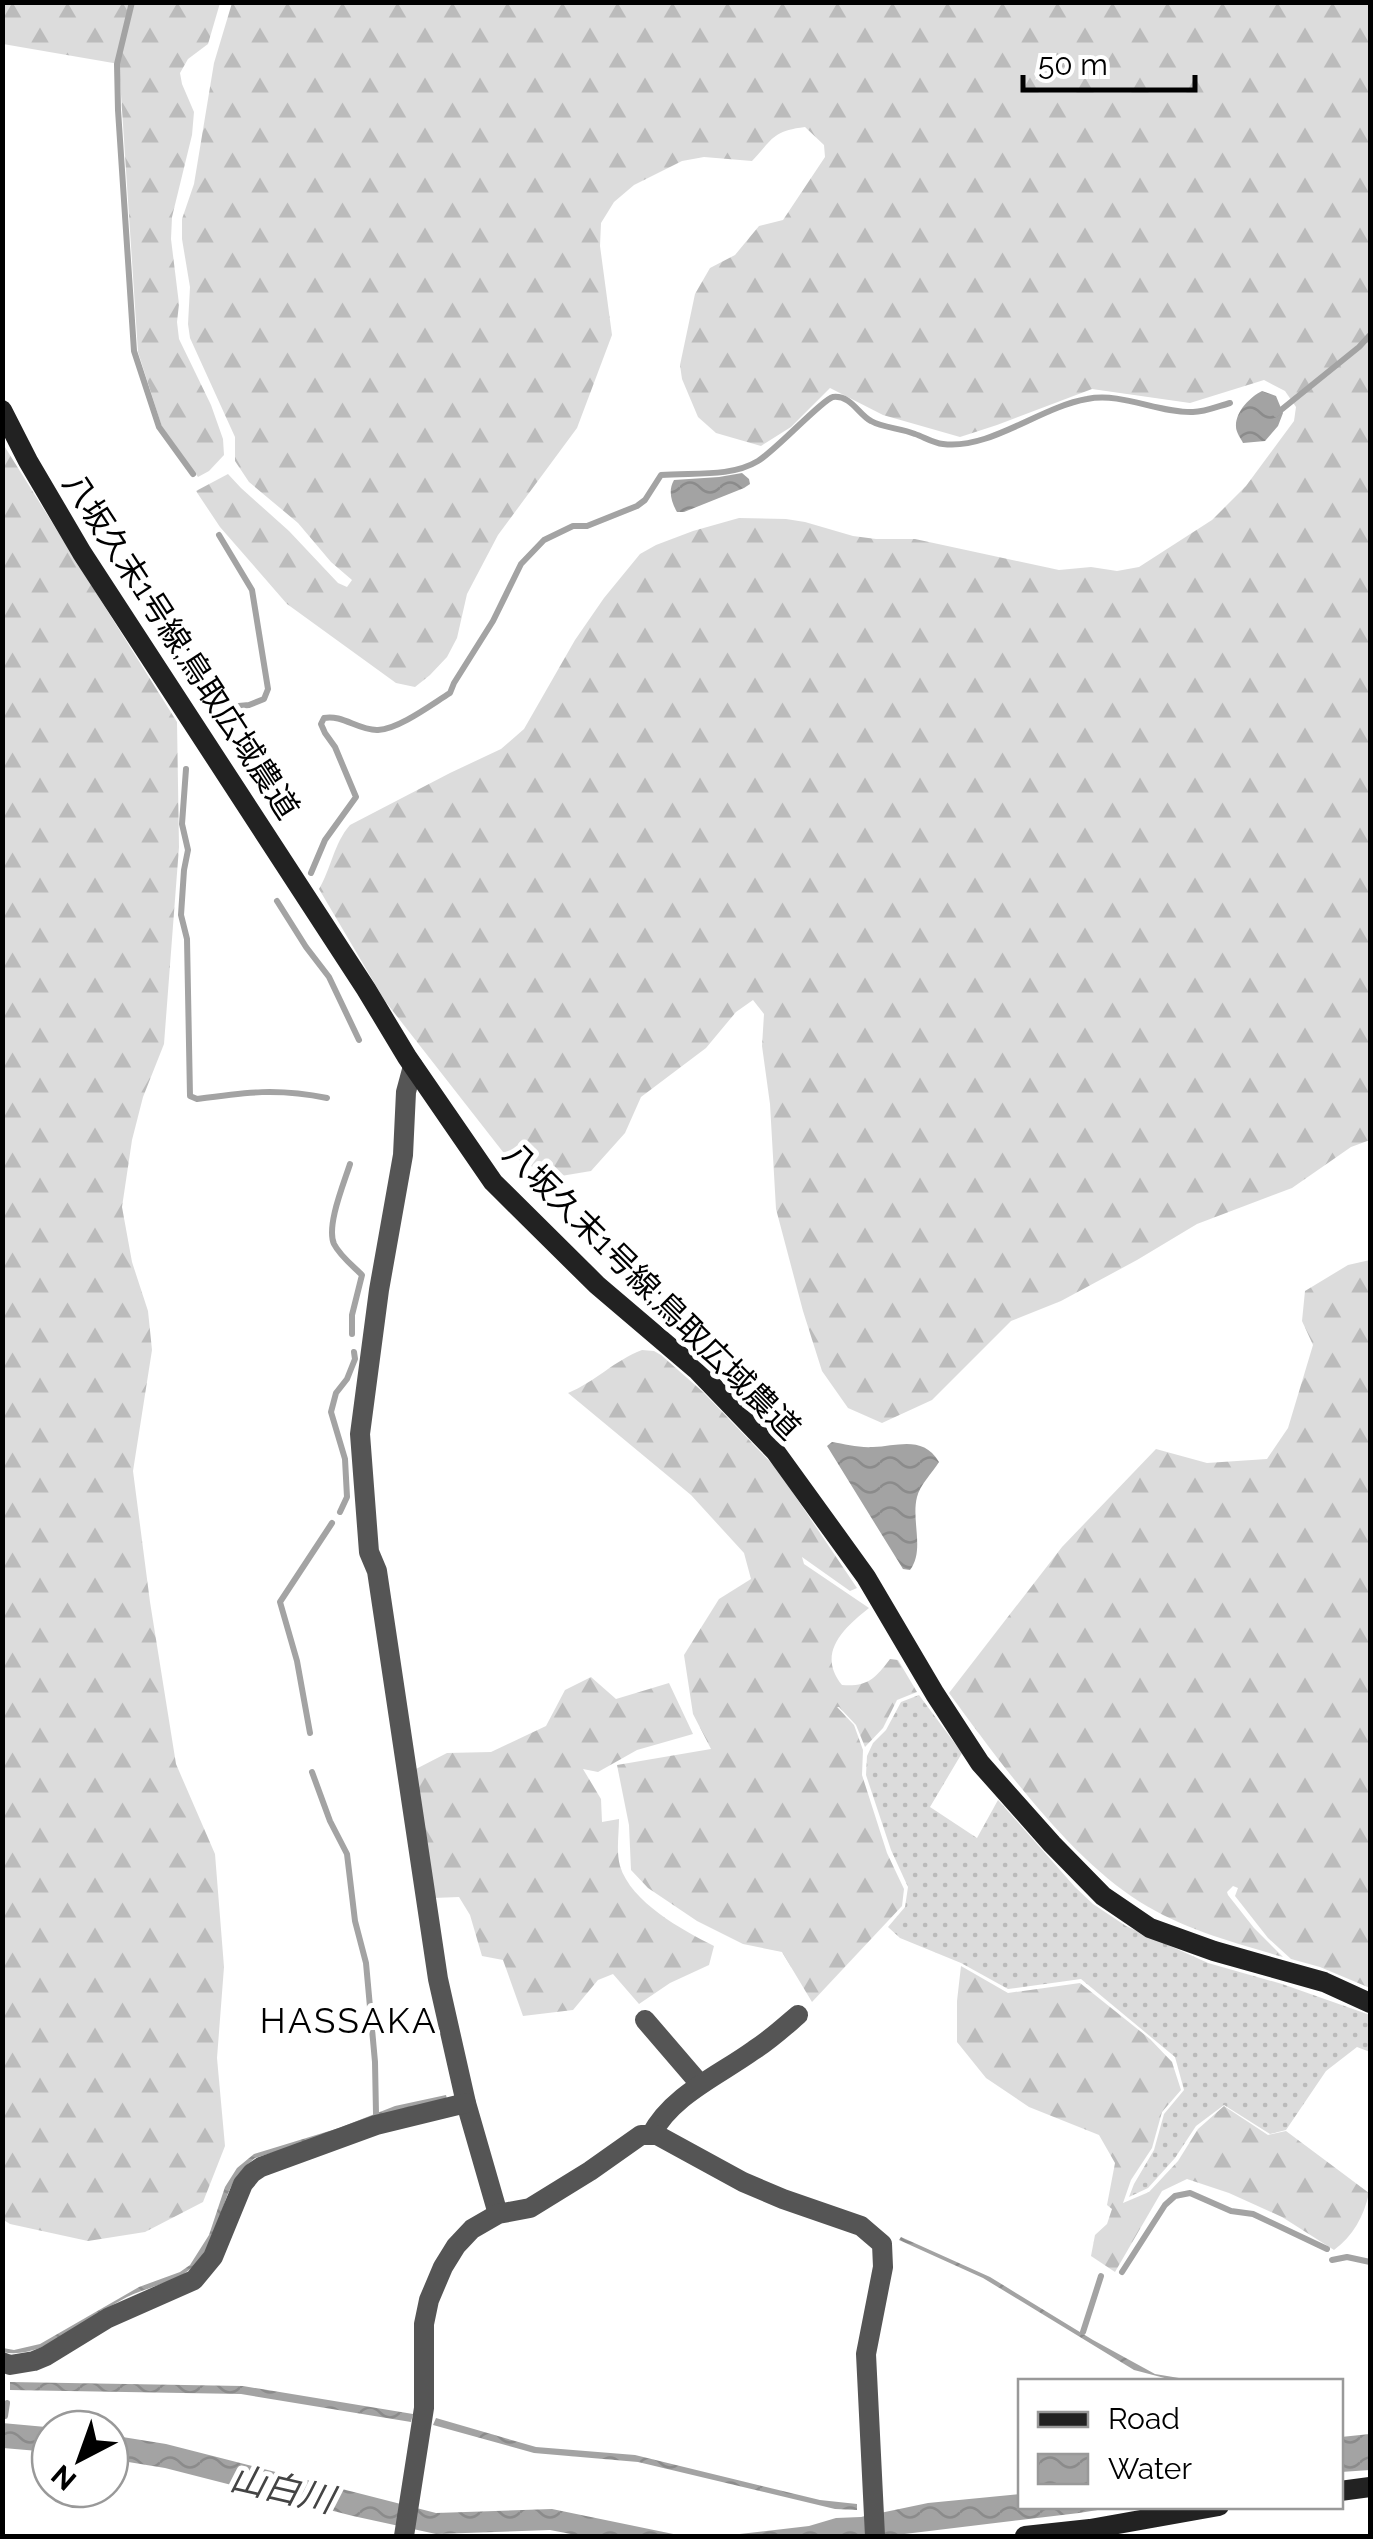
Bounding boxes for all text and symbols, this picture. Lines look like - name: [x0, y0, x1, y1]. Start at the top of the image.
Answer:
- scale bar: [1023, 30, 1196, 92]
- text: 50 m: [1038, 47, 1108, 82]
- street label: 八坂久末1号線;鳥取広域農道: [56, 466, 307, 825]
- street label: 八坂久末1号線;鳥取広域農道: [496, 1135, 808, 1447]
- district label: HASSAKA: [260, 2000, 438, 2041]
- legend: [1018, 2379, 1343, 2509]
- text: Road: [1108, 2401, 1180, 2436]
- north arrow: [30, 2409, 130, 2509]
- text: Water: [1108, 2451, 1192, 2486]
- water label: 山白川: [226, 2457, 342, 2521]
- text: N: [45, 2458, 83, 2497]

